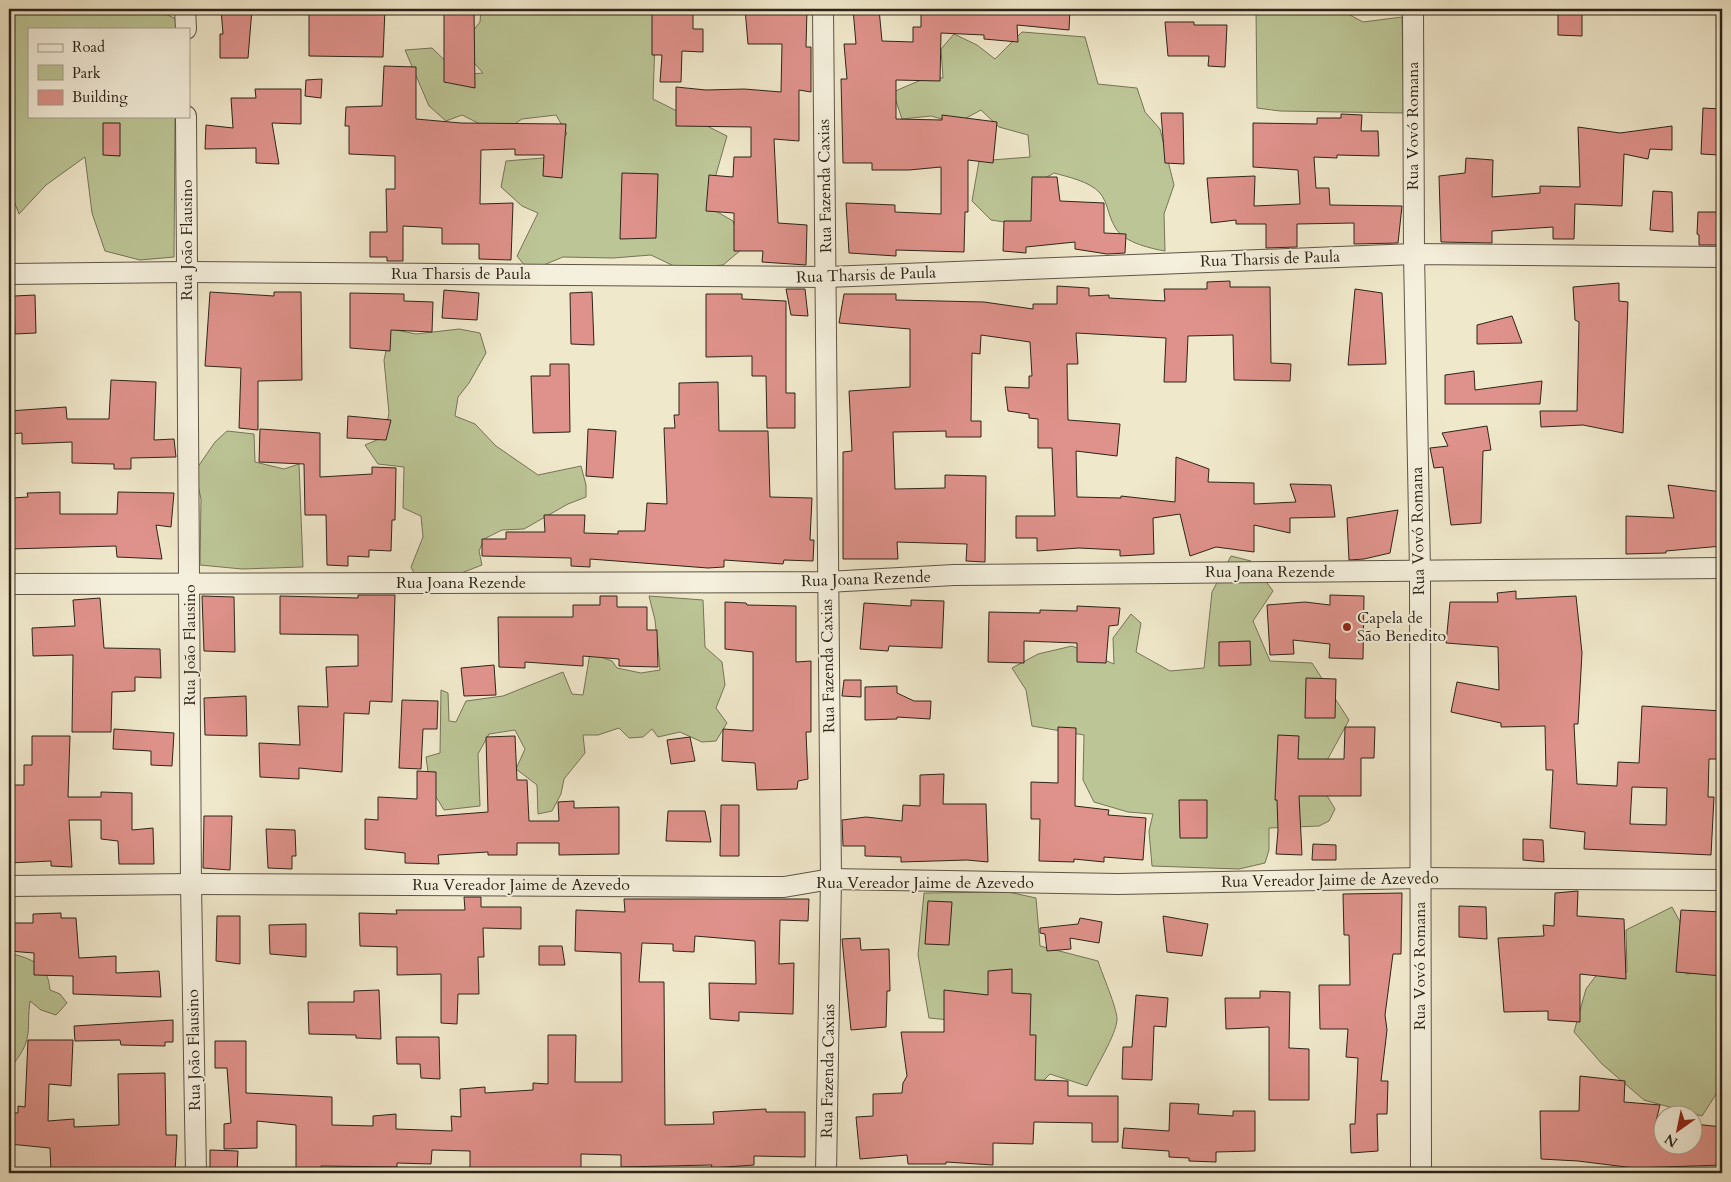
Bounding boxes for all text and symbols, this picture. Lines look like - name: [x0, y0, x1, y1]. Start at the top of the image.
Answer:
- legend: [28, 28, 190, 118]
- text: Road: [72, 37, 105, 57]
- street label: Rua Vovó Romana: [1402, 62, 1424, 190]
- text: Park: [72, 63, 101, 83]
- text: Building: [72, 87, 128, 107]
- street label: Rua Fazenda Caxias: [813, 119, 837, 253]
- street label: Rua João Flausino: [176, 179, 198, 301]
- street label: Rua Tharsis de Paula: [1200, 246, 1340, 272]
- street label: Rua Tharsis de Paula: [796, 262, 936, 288]
- street label: Rua Tharsis de Paula: [391, 263, 531, 285]
- street label: Rua Vovó Romana: [1406, 466, 1430, 596]
- street label: Rua Joana Rezende: [1205, 561, 1335, 583]
- street label: Rua Joana Rezende: [801, 566, 931, 592]
- street label: Rua Joana Rezende: [396, 572, 526, 594]
- street label: Rua João Flausino: [179, 584, 201, 706]
- street label: Rua Fazenda Caxias: [816, 599, 840, 733]
- place label: Capela de São Benedito: [1357, 607, 1446, 647]
- marker: Capela de São Benedito: [1341, 621, 1353, 633]
- street label: Rua Vereador Jaime de Azevedo: [1221, 867, 1439, 893]
- street label: Rua Vereador Jaime de Azevedo: [816, 872, 1034, 894]
- street label: Rua Vereador Jaime de Azevedo: [412, 874, 630, 896]
- street label: Rua Vovó Romana: [1409, 902, 1431, 1030]
- street label: Rua João Flausino: [182, 989, 206, 1111]
- street label: Rua Fazenda Caxias: [816, 1004, 840, 1138]
- north arrow: [1654, 1104, 1704, 1154]
- text: N: [1661, 1129, 1681, 1152]

